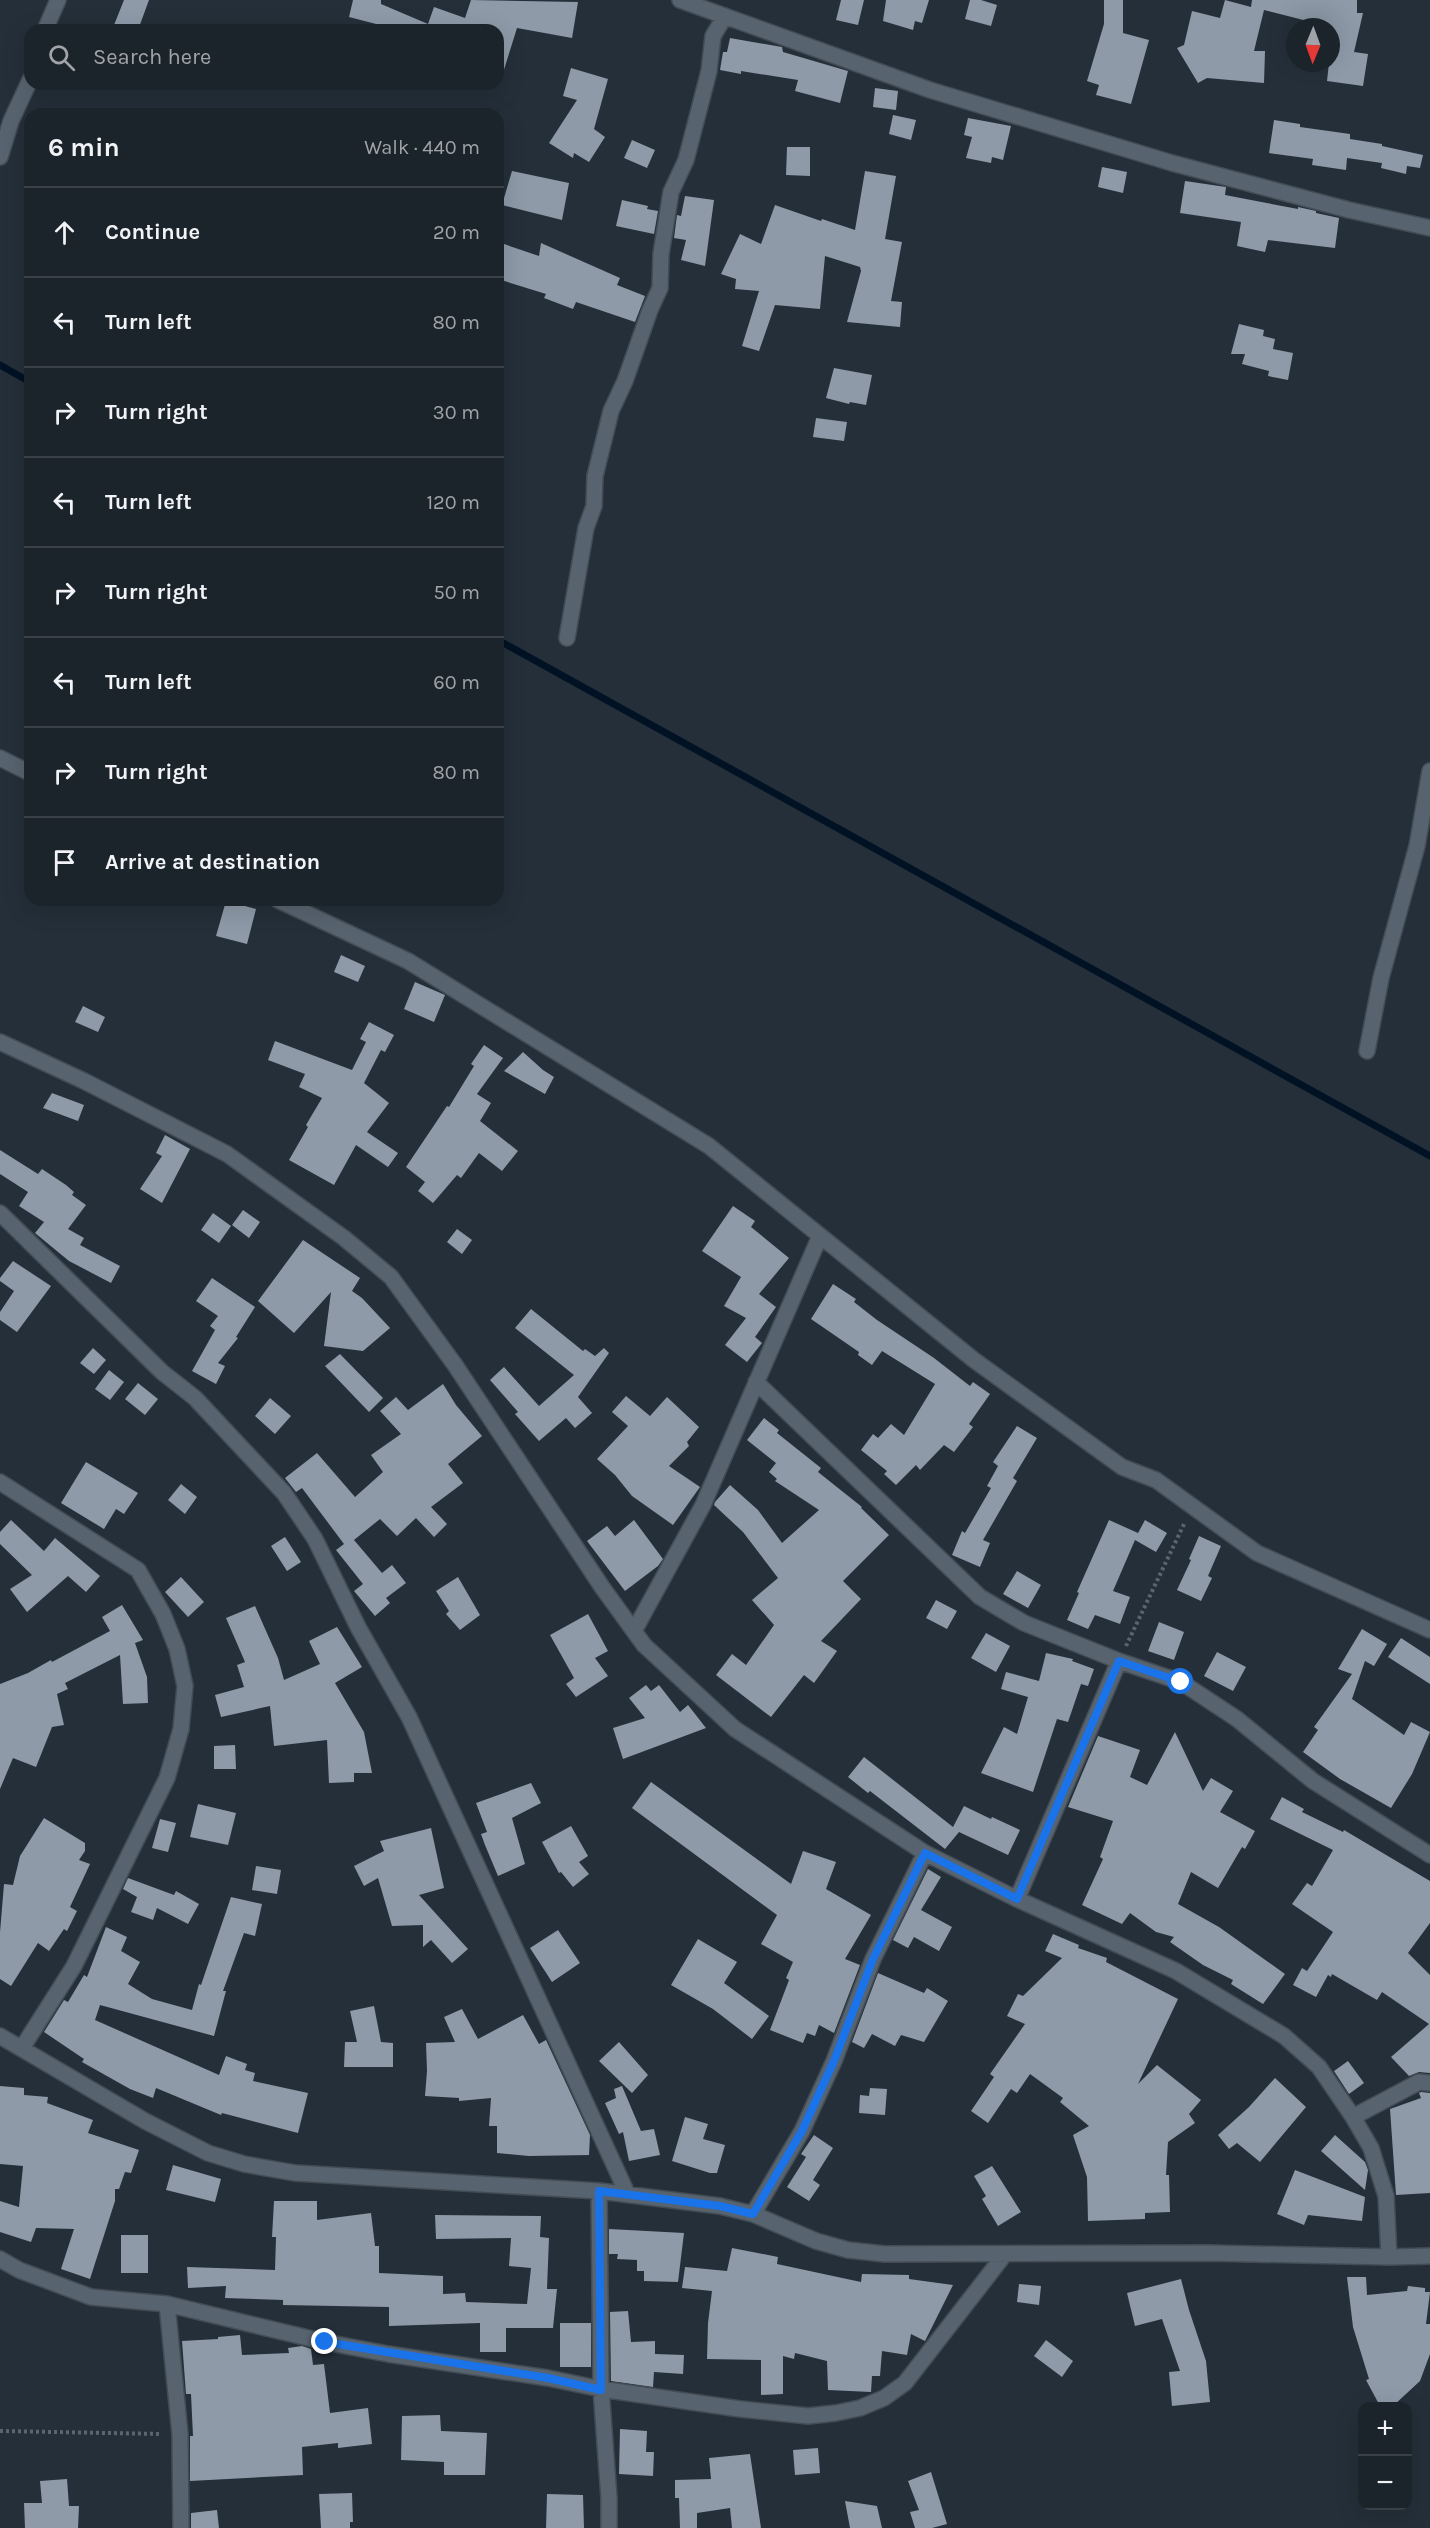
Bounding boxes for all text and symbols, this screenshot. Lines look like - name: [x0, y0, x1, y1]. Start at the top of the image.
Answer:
- north arrow: [1286, 18, 1340, 72]
- search box: [24, 24, 504, 90]
- icon: search: [45, 41, 78, 74]
- text: Search here: [93, 44, 211, 70]
- text: 6 min: [48, 132, 120, 163]
- text: Walk · 440 m: [364, 136, 480, 159]
- icon: ahead: [48, 216, 81, 249]
- text: Continue: [105, 219, 200, 245]
- text: 20 m: [433, 221, 480, 244]
- icon: left: [48, 306, 81, 339]
- text: Turn left: [105, 309, 192, 335]
- text: 80 m: [432, 311, 480, 334]
- icon: right: [48, 396, 81, 429]
- text: Turn right: [105, 399, 208, 425]
- text: 30 m: [433, 401, 480, 424]
- icon: left: [48, 486, 81, 519]
- text: Turn left: [105, 489, 192, 515]
- text: 120 m: [426, 491, 480, 514]
- icon: right: [48, 576, 81, 609]
- text: Turn right: [105, 579, 208, 605]
- text: 50 m: [433, 581, 480, 604]
- icon: left: [48, 666, 81, 699]
- text: Turn left: [105, 669, 192, 695]
- text: 60 m: [433, 671, 480, 694]
- icon: right: [48, 756, 81, 789]
- text: Turn right: [105, 759, 208, 785]
- text: 80 m: [432, 761, 480, 784]
- icon: arrive: [48, 846, 81, 879]
- text: Arrive at destination: [105, 849, 320, 875]
- route start: [1167, 1668, 1193, 1694]
- route end: [311, 2328, 337, 2354]
- map controls: [1358, 2402, 1412, 2510]
- button: +: [1358, 2402, 1412, 2456]
- button: −: [1358, 2456, 1412, 2510]

